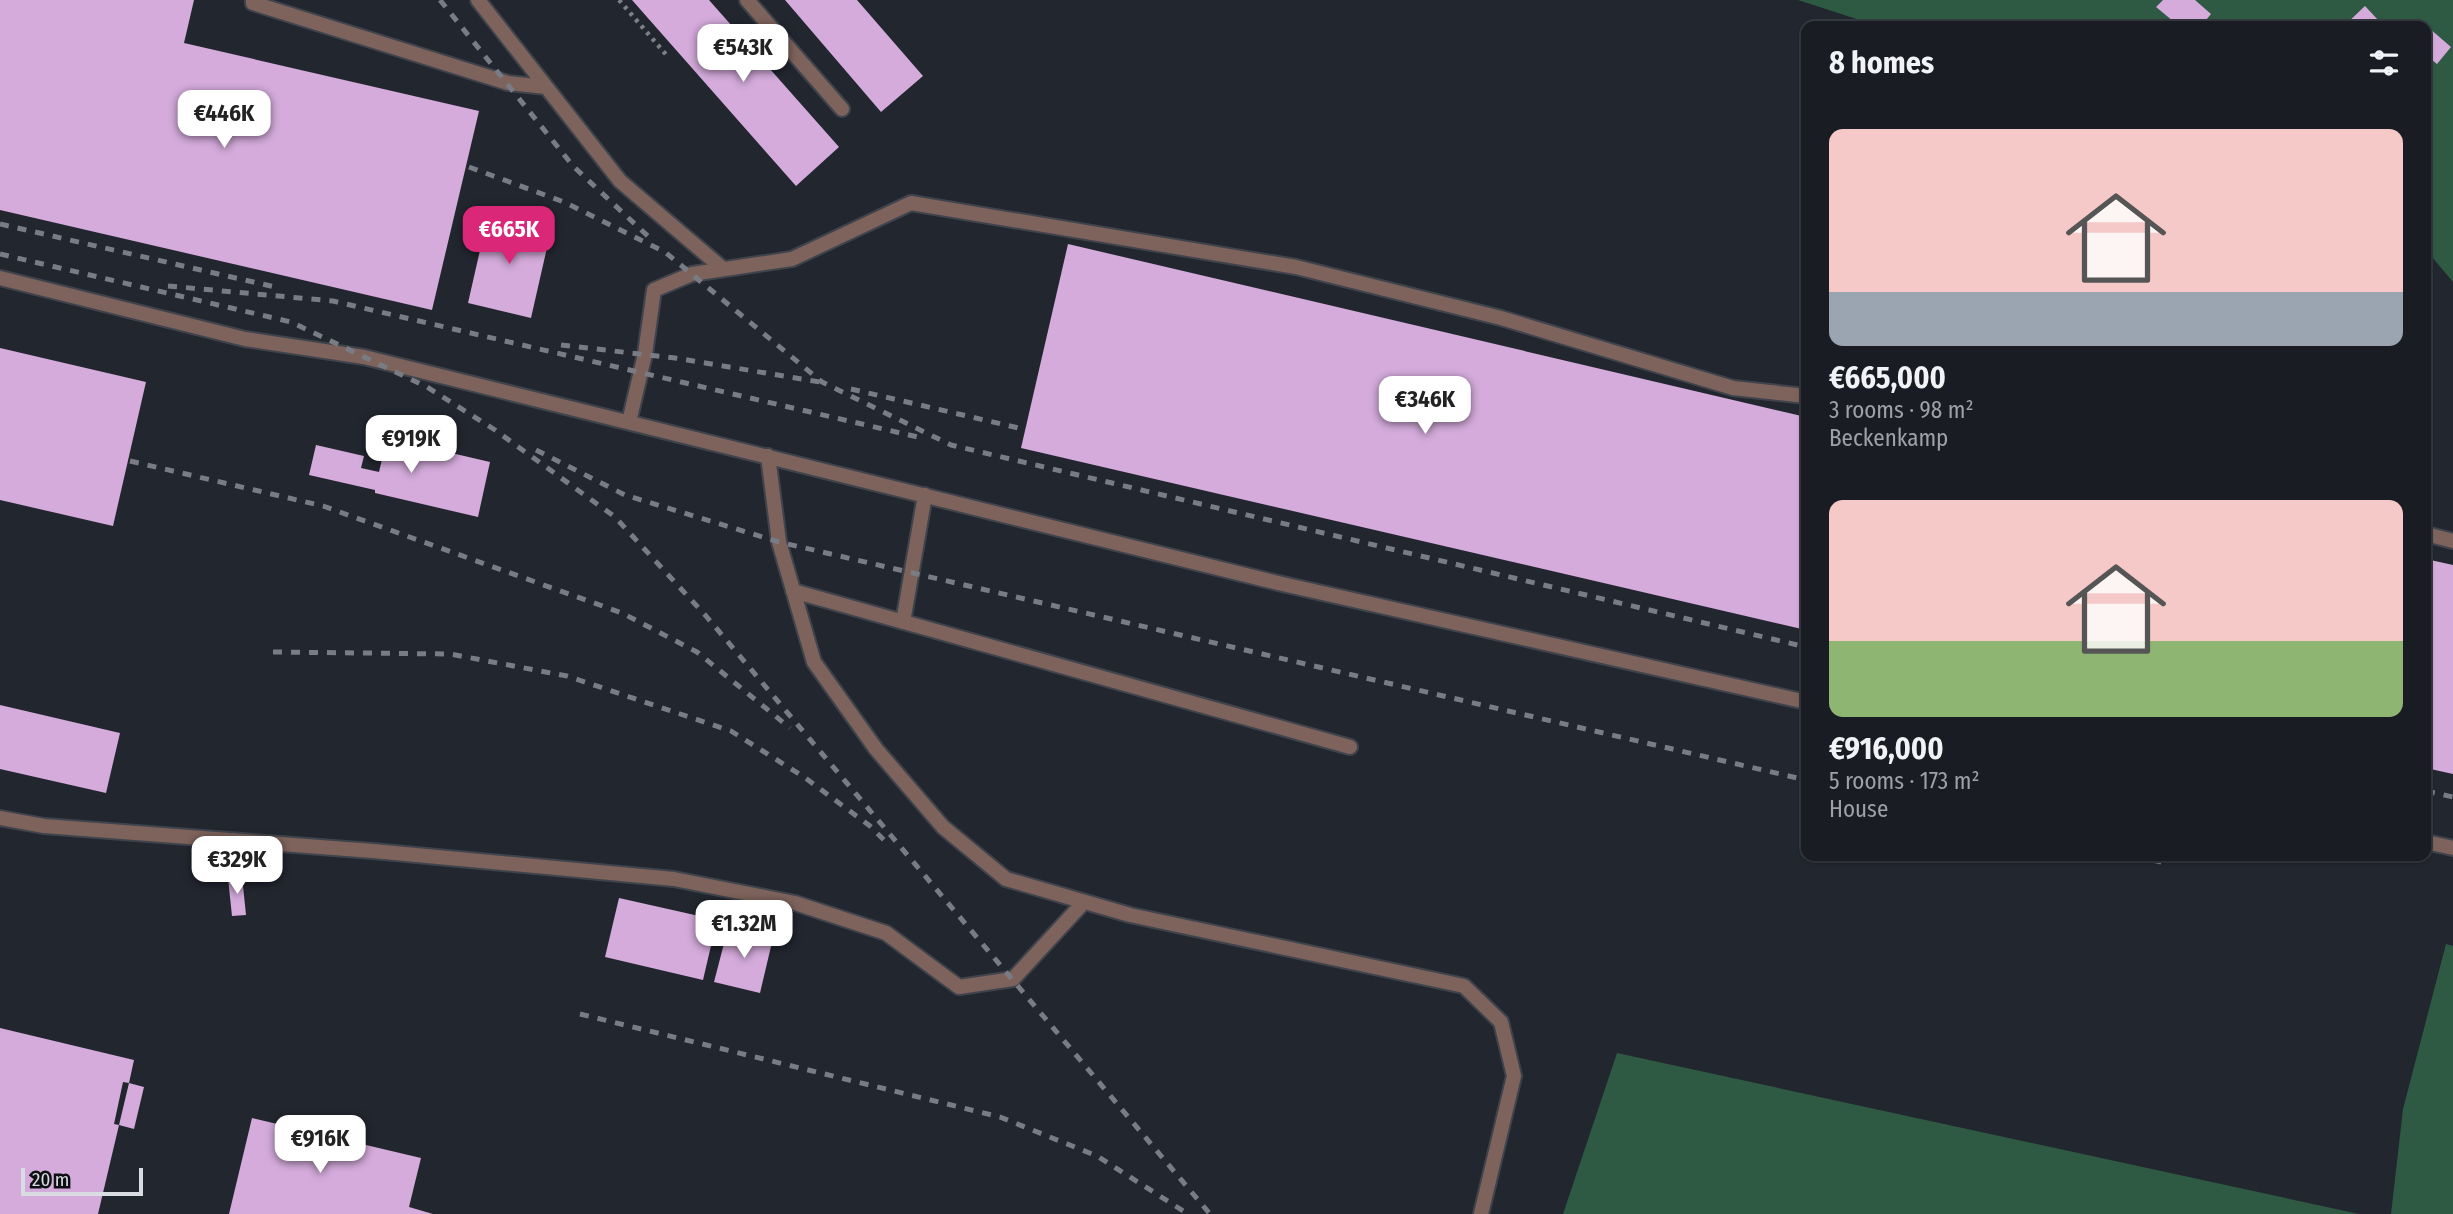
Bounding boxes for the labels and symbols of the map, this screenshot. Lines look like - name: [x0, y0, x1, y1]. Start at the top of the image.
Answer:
- pin: €543K: [694, 24, 792, 84]
- pin: €446K: [175, 90, 273, 150]
- pin: €665K: [460, 206, 558, 266]
- pin: €346K: [1376, 376, 1474, 436]
- pin: €919K: [362, 416, 460, 475]
- pin: €329K: [188, 836, 286, 896]
- pin: €1.32M: [687, 900, 801, 960]
- pin: €916K: [271, 1116, 369, 1175]
- scale bar: [21, 1165, 144, 1197]

